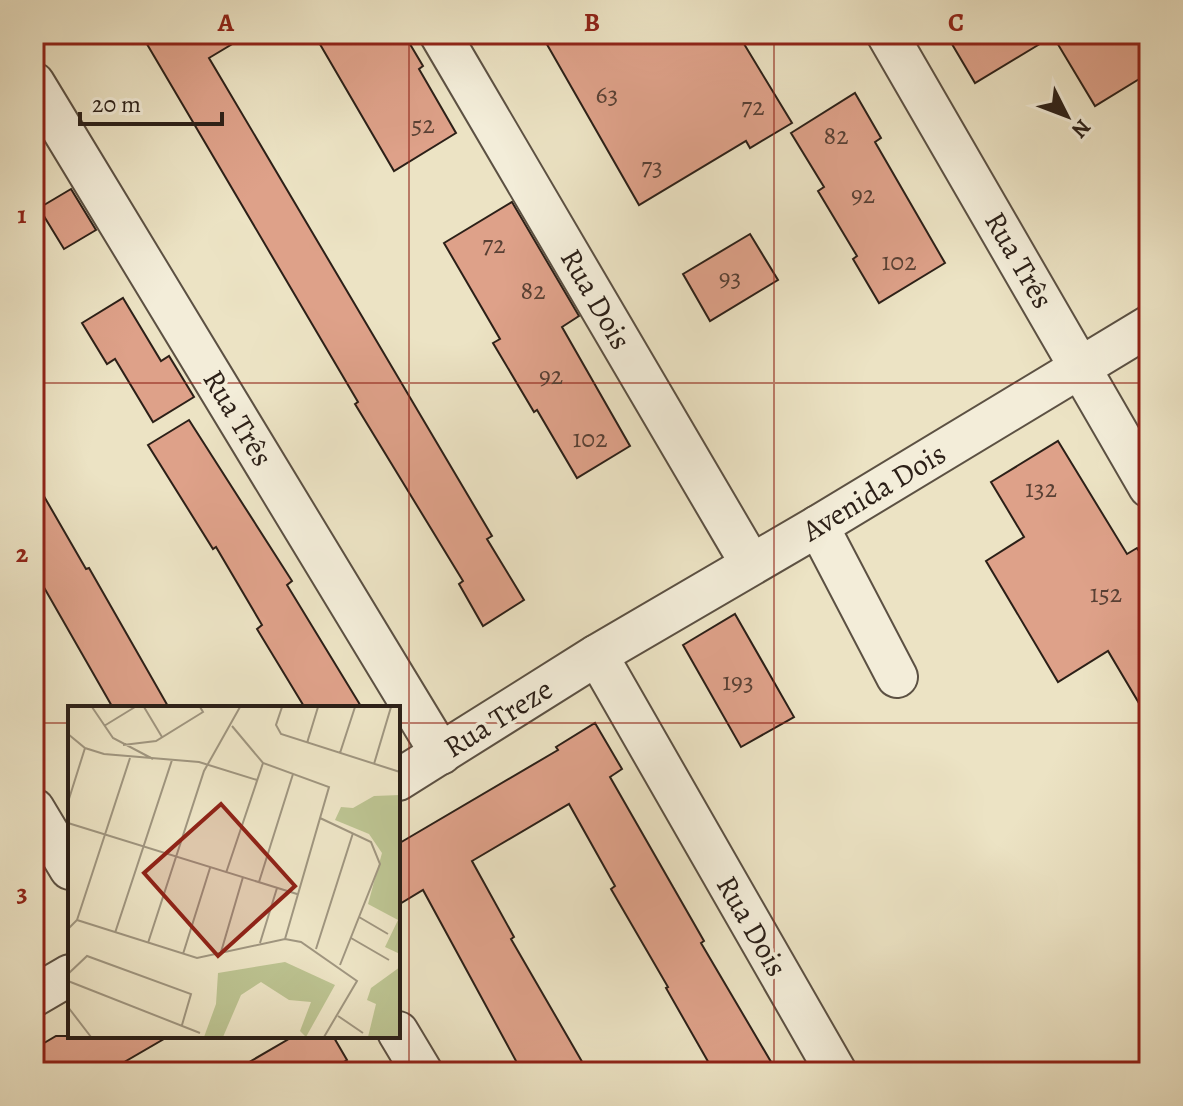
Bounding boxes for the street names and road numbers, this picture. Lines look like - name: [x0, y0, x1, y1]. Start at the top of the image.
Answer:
- street label: Rua Três: [975, 204, 1063, 316]
- street label: Rua Dois: [551, 241, 641, 357]
- street label: Rua Três: [194, 362, 282, 474]
- street label: Avenida Dois: [794, 433, 953, 551]
- street label: Rua Treze: [436, 669, 560, 767]
- street label: Rua Dois: [707, 868, 797, 984]

